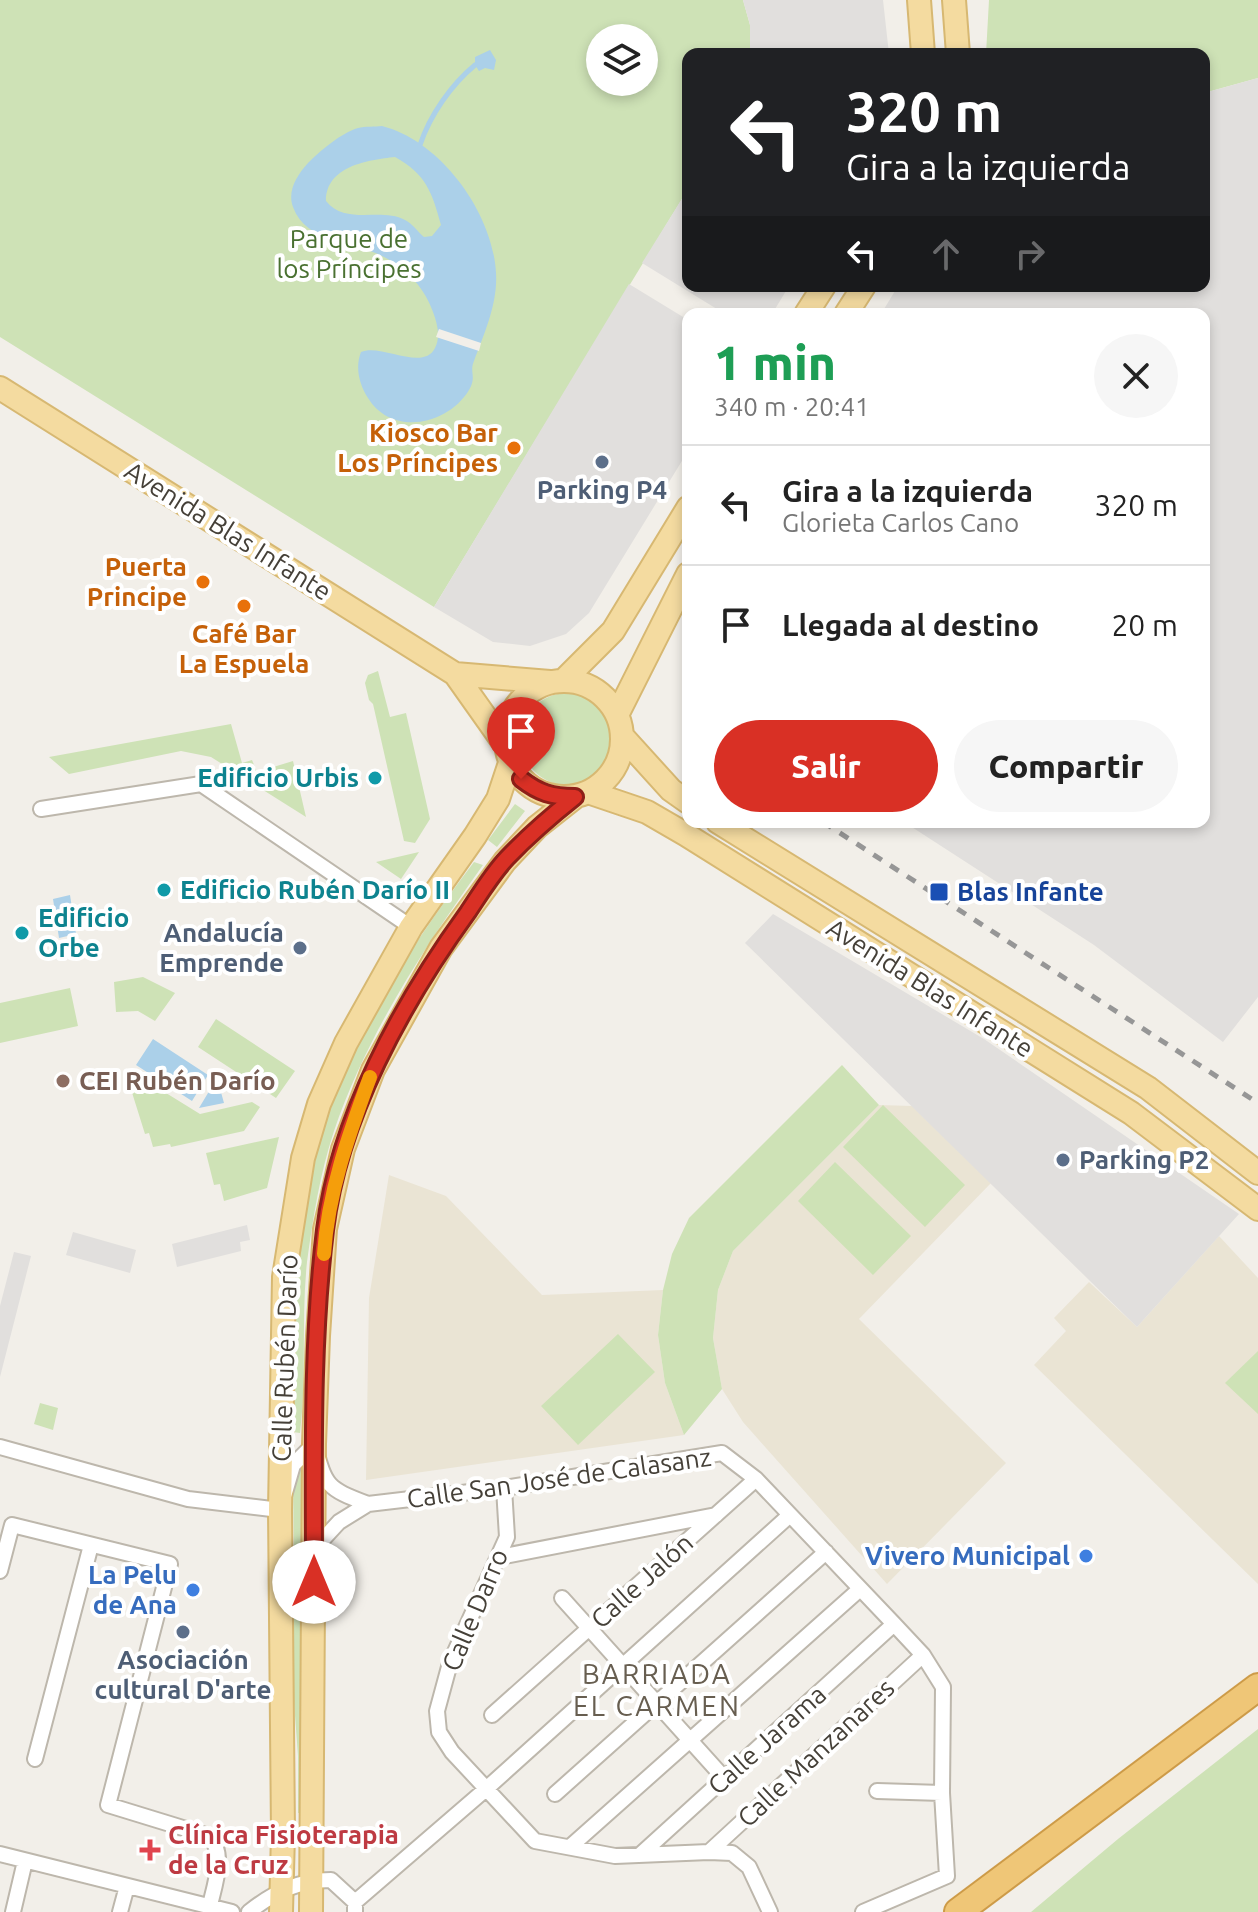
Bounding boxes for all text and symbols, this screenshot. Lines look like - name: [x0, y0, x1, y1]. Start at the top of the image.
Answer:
- map controls: [586, 24, 658, 96]
- button: layers: [586, 24, 658, 96]
- icon: left: [714, 80, 818, 184]
- text: 320 m: [846, 80, 1002, 143]
- text: Gira a la izquierda: [846, 146, 1130, 187]
- park label: Parque de los Príncipes: [276, 224, 422, 283]
- icon: left: [840, 232, 884, 276]
- icon: ahead: [924, 232, 968, 276]
- icon: right: [1008, 232, 1052, 276]
- button: close: [1094, 334, 1178, 418]
- text: 1 min: [714, 335, 836, 389]
- text: 340 m · 20:41: [714, 392, 870, 421]
- place label: Kiosco Bar Los Príncipes: [337, 418, 498, 477]
- marker: Kiosco Bar Los Príncipes: [505, 439, 523, 457]
- marker: Parking P4: [593, 453, 611, 471]
- street label: Avenida Blas Infante: [120, 455, 337, 606]
- text: Gira a la izquierda: [782, 474, 1033, 508]
- place label: Parking P4: [537, 475, 667, 504]
- icon: left: [714, 483, 758, 527]
- text: 320 m: [1094, 488, 1178, 522]
- text: Glorieta Carlos Cano: [782, 508, 1019, 537]
- place label: Puerta Principe: [87, 552, 187, 611]
- marker: Puerta Principe: [194, 573, 212, 591]
- marker: Café Bar La Espuela: [235, 597, 253, 615]
- icon: arrive: [714, 603, 758, 647]
- text: Llegada al destino: [782, 608, 1039, 642]
- text: 20 m: [1111, 608, 1178, 642]
- place label: Café Bar La Espuela: [179, 619, 309, 678]
- pin: [487, 697, 555, 779]
- icon: arrive: [499, 709, 543, 753]
- button: Salir: [714, 720, 938, 812]
- button: Compartir: [954, 720, 1178, 812]
- place label: Edificio Urbis: [197, 763, 359, 792]
- marker: Edificio Urbis: [366, 769, 384, 787]
- place label: Edificio Rubén Darío II: [180, 875, 450, 904]
- place label: Blas Infante: [957, 877, 1104, 906]
- marker: Edificio Rubén Darío II: [155, 881, 173, 899]
- marker: Blas Infante: [928, 881, 950, 903]
- place label: Edificio Orbe: [38, 903, 130, 962]
- street label: Avenida Blas Infante: [822, 912, 1039, 1063]
- place label: Andalucía Emprende: [159, 918, 284, 977]
- marker: Edificio Orbe: [13, 924, 31, 942]
- marker: Andalucía Emprende: [291, 939, 309, 957]
- place label: CEI Rubén Darío: [79, 1066, 276, 1095]
- marker: CEI Rubén Darío: [54, 1072, 72, 1090]
- place label: Parking P2: [1079, 1145, 1209, 1174]
- marker: Parking P2: [1054, 1151, 1072, 1169]
- street label: Calle Rubén Darío: [266, 1254, 303, 1462]
- street label: Calle San José de Calasanz: [405, 1442, 713, 1513]
- street label: Calle Jalón: [585, 1528, 698, 1634]
- position arrow: [272, 1540, 356, 1624]
- place label: Vivero Municipal: [865, 1541, 1070, 1570]
- street label: Calle Darro: [436, 1544, 513, 1675]
- marker: Vivero Municipal: [1077, 1547, 1095, 1565]
- place label: La Pelu de Ana: [88, 1560, 177, 1619]
- marker: La Pelu de Ana: [184, 1581, 202, 1599]
- marker: Asociación cultural D'arte: [174, 1623, 192, 1641]
- place label: Asociación cultural D'arte: [95, 1645, 271, 1704]
- district label: BARRIADA EL CARMEN: [573, 1658, 741, 1721]
- street label: Calle Manzanares: [732, 1673, 900, 1832]
- street label: Calle Jarama: [702, 1679, 832, 1800]
- place label: Clínica Fisioterapia de la Cruz: [168, 1820, 399, 1879]
- marker: Clínica Fisioterapia de la Cruz: [139, 1839, 161, 1861]

